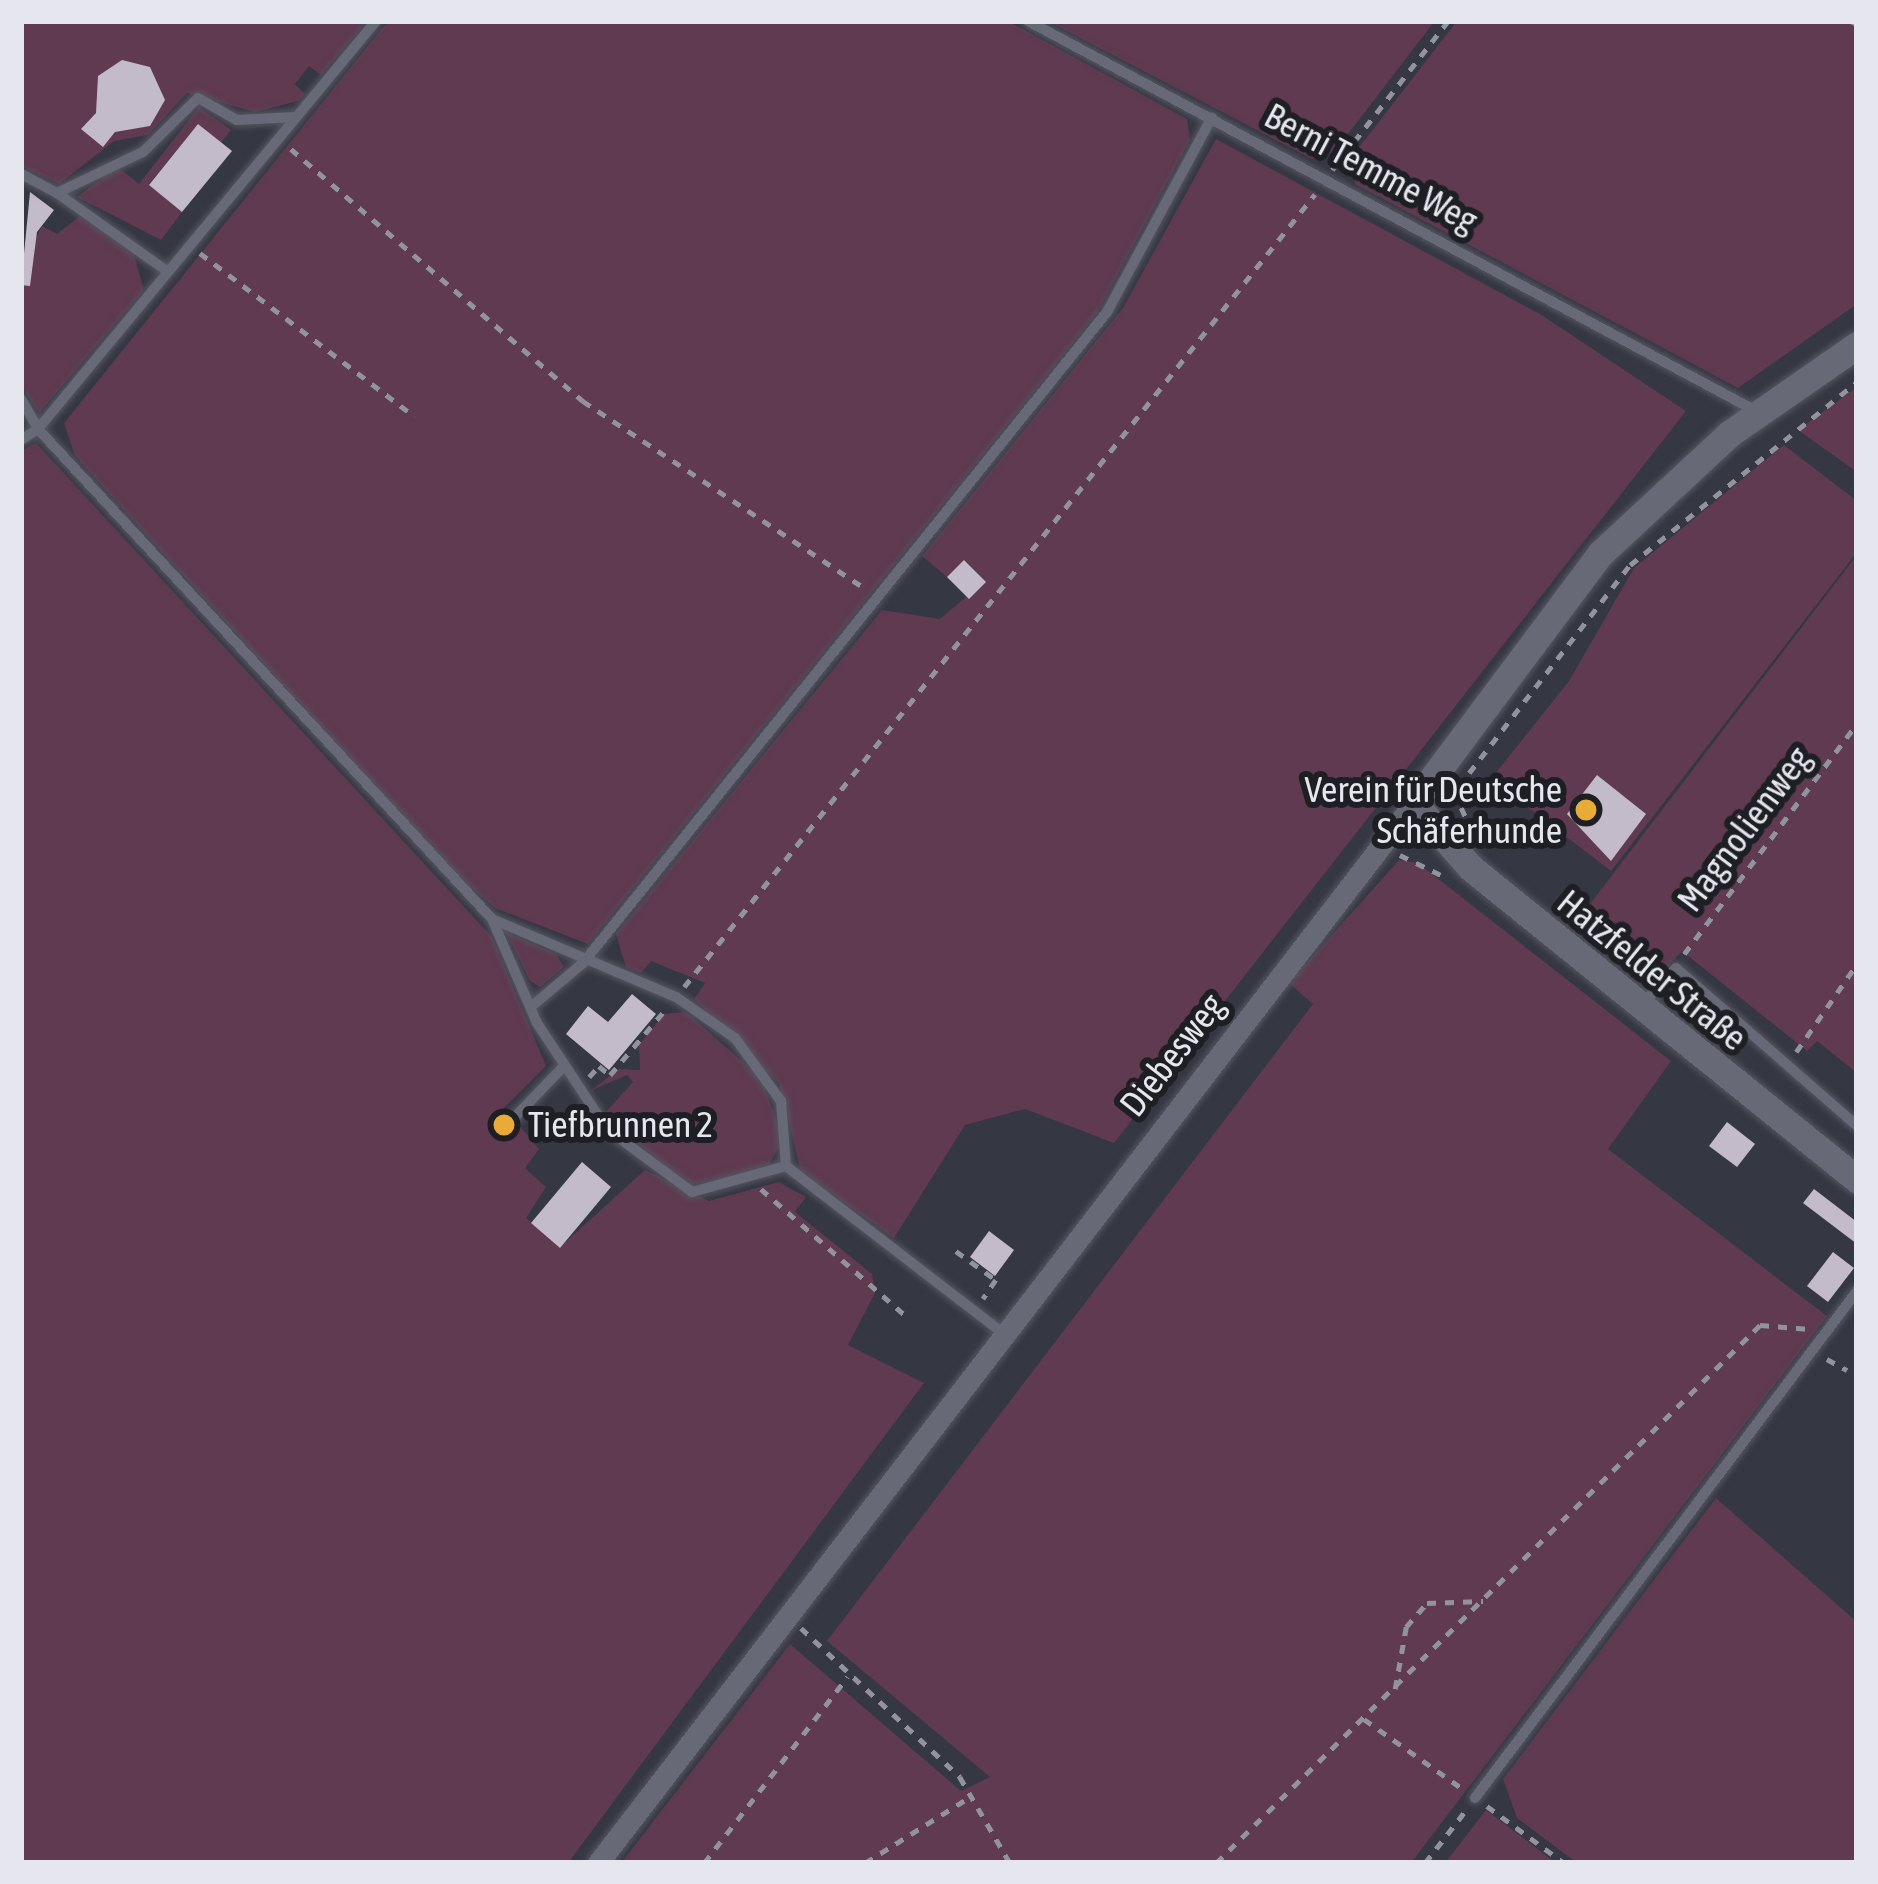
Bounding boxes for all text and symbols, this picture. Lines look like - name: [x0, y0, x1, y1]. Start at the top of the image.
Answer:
- street label: Berni Temme Weg: [1257, 94, 1485, 242]
- street label: Magnolienweg: [1668, 738, 1820, 920]
- place label: Verein für Deutsche Schäferhunde: [1304, 767, 1562, 852]
- marker: Verein für Deutsche Schäferhunde: [1573, 797, 1599, 823]
- street label: Hatzfelder Straße: [1549, 881, 1755, 1059]
- street label: Diebesweg: [1111, 985, 1233, 1125]
- place label: Tiefbrunnen 2: [528, 1103, 713, 1147]
- marker: Tiefbrunnen 2: [491, 1112, 517, 1138]

